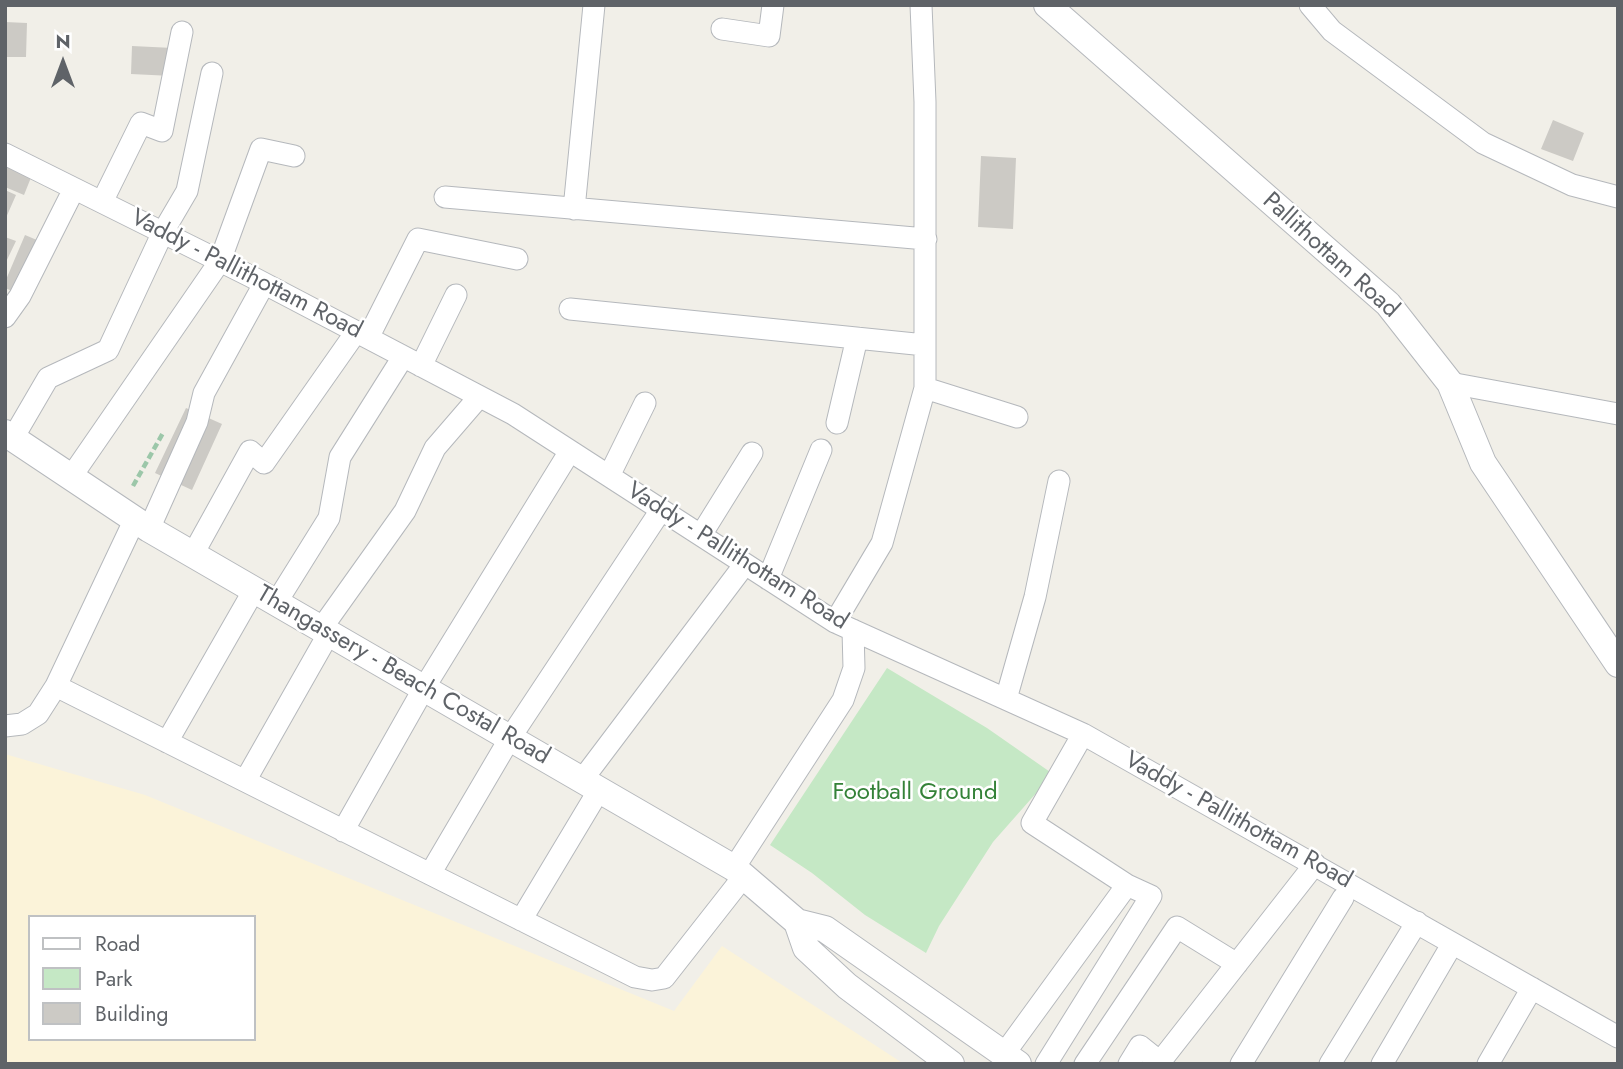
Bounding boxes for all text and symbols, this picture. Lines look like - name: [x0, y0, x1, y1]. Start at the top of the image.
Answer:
- north arrow: [28, 28, 98, 98]
- text: N: [55, 28, 71, 55]
- street label: Pallithottam Road: [1256, 187, 1404, 325]
- street label: Vaddy - Pallithottam Road: [125, 204, 367, 346]
- street label: Vaddy - Pallithottam Road: [621, 477, 853, 637]
- street label: Thangassery - Beach Costal Road: [251, 580, 555, 772]
- street label: Vaddy - Pallithottam Road: [1119, 746, 1357, 896]
- park label: Football Ground: [832, 779, 998, 807]
- legend: [28, 915, 256, 1041]
- text: Road: [95, 929, 140, 959]
- text: Park: [95, 964, 132, 994]
- text: Building: [95, 999, 168, 1029]

